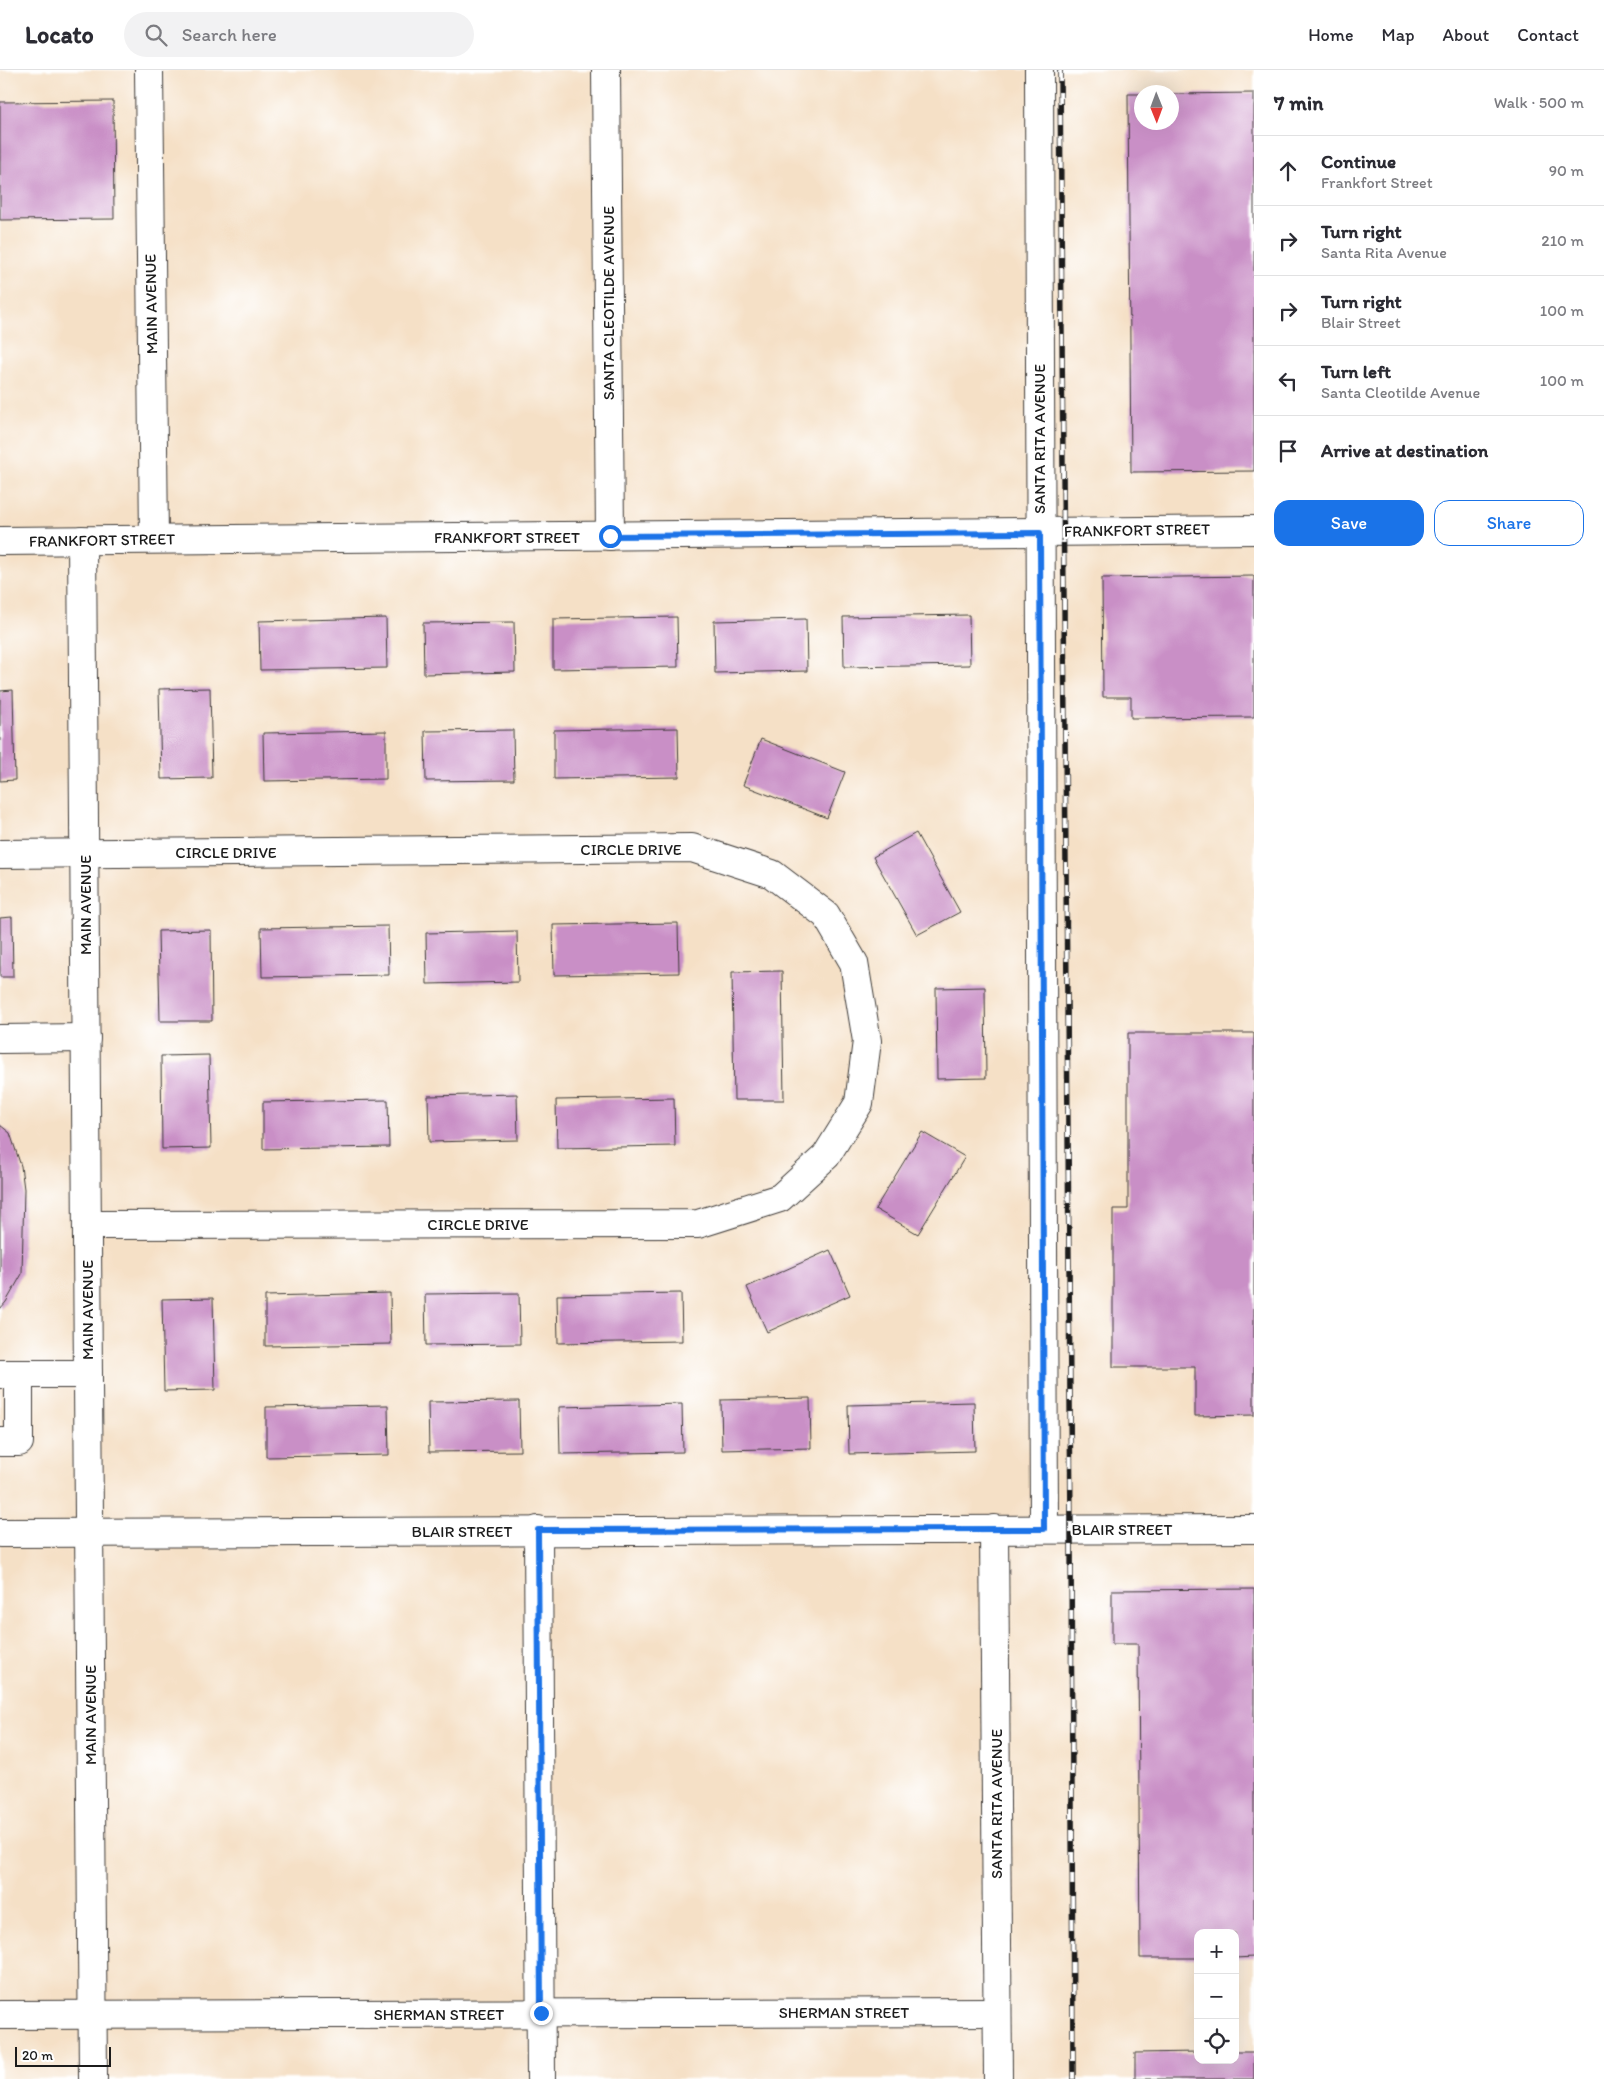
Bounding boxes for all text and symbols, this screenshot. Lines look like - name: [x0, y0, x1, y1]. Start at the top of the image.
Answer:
- search box: [124, 12, 474, 57]
- text: Locato: [25, 20, 94, 49]
- icon: search: [142, 21, 170, 49]
- text: Search here: [182, 23, 277, 46]
- text: Home: [1308, 24, 1354, 46]
- text: Map: [1382, 24, 1415, 46]
- text: About: [1443, 24, 1489, 46]
- text: Contact: [1517, 24, 1579, 46]
- north arrow: [1134, 85, 1179, 130]
- text: 7 min: [1274, 90, 1323, 115]
- text: Walk · 500 m: [1494, 93, 1584, 112]
- text: Continue: [1321, 150, 1396, 173]
- icon: ahead: [1274, 157, 1302, 185]
- text: 90 m: [1549, 161, 1584, 180]
- text: Frankfort Street: [1321, 173, 1433, 192]
- street label: SANTA CLEOTILDE AVENUE: [599, 206, 618, 400]
- text: Turn right: [1321, 220, 1402, 243]
- icon: right: [1274, 227, 1302, 255]
- text: 210 m: [1541, 231, 1584, 250]
- text: Santa Rita Avenue: [1321, 243, 1447, 262]
- street label: MAIN AVENUE: [141, 254, 161, 354]
- text: Turn right: [1321, 290, 1402, 313]
- icon: right: [1274, 297, 1302, 325]
- text: 100 m: [1540, 301, 1584, 320]
- text: Blair Street: [1321, 313, 1401, 332]
- text: Turn left: [1321, 360, 1391, 383]
- street label: SANTA RITA AVENUE: [1030, 364, 1049, 514]
- icon: left: [1274, 367, 1302, 395]
- text: 100 m: [1540, 371, 1584, 390]
- text: Santa Cleotilde Avenue: [1321, 383, 1480, 402]
- icon: arrive: [1274, 437, 1302, 465]
- text: Arrive at destination: [1321, 439, 1488, 462]
- button: Save: [1274, 500, 1424, 546]
- button: Share: [1434, 500, 1584, 546]
- street label: FRANKFORT STREET: [1064, 519, 1210, 541]
- route start: [599, 525, 622, 548]
- street label: FRANKFORT STREET: [434, 528, 580, 547]
- street label: FRANKFORT STREET: [29, 529, 175, 551]
- street label: CIRCLE DRIVE: [580, 840, 682, 859]
- street label: CIRCLE DRIVE: [175, 843, 277, 862]
- street label: MAIN AVENUE: [76, 855, 95, 955]
- street label: CIRCLE DRIVE: [427, 1215, 529, 1234]
- street label: MAIN AVENUE: [78, 1260, 97, 1360]
- street label: BLAIR STREET: [1072, 1520, 1172, 1539]
- street label: BLAIR STREET: [412, 1522, 512, 1541]
- street label: MAIN AVENUE: [81, 1665, 100, 1765]
- street label: SANTA RITA AVENUE: [987, 1729, 1006, 1879]
- map controls: [1194, 1929, 1239, 2064]
- button: +: [1194, 1929, 1239, 1974]
- button: −: [1194, 1974, 1239, 2019]
- route end: [530, 2002, 553, 2025]
- street label: SHERMAN STREET: [779, 2003, 909, 2022]
- street label: SHERMAN STREET: [374, 2005, 504, 2024]
- button: locate: [1194, 2019, 1239, 2064]
- scale bar: [15, 2044, 111, 2067]
- text: 20 m: [22, 2047, 53, 2064]

